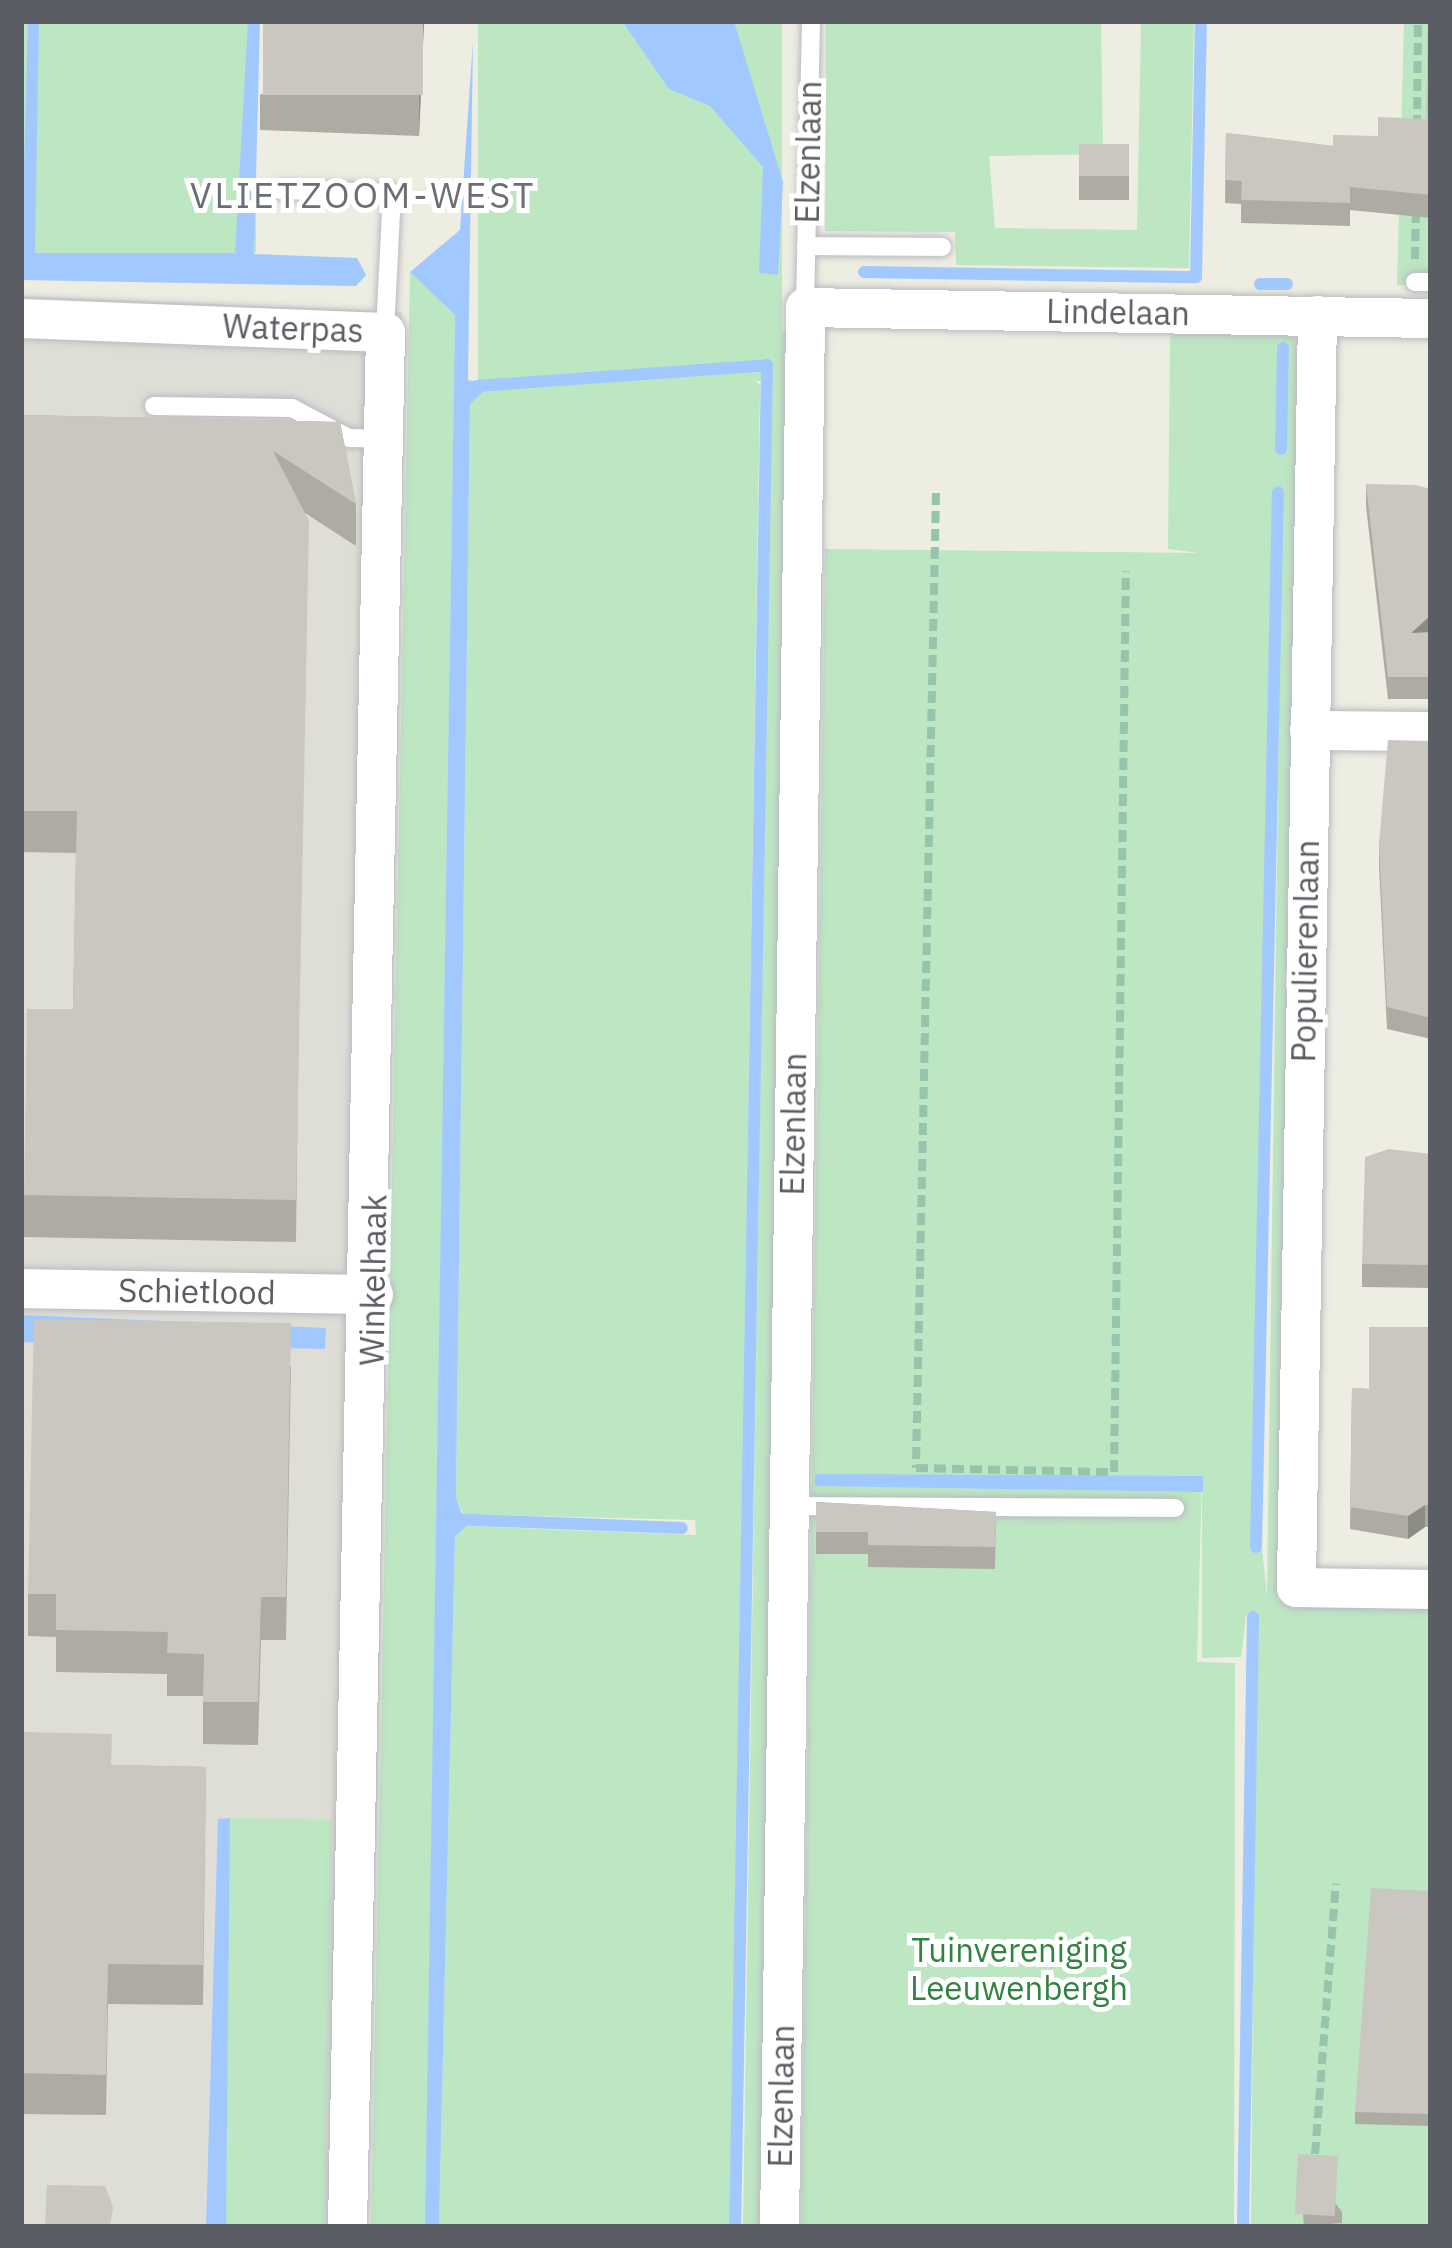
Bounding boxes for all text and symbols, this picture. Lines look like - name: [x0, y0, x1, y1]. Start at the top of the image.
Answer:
- street label: Elzenlaan: [787, 80, 829, 224]
- district label: VLIETZOOM-WEST: [190, 173, 536, 217]
- street label: Lindelaan: [1046, 291, 1190, 333]
- street label: Waterpas: [222, 306, 364, 350]
- street label: Populierenlaan: [1283, 839, 1327, 1063]
- street label: Elzenlaan: [772, 1052, 814, 1196]
- street label: Winkelhaak: [352, 1194, 394, 1366]
- street label: Schietlood: [118, 1270, 276, 1312]
- park label: Tuinvereniging Leeuwenbergh: [910, 1930, 1128, 2008]
- street label: Elzenlaan: [760, 2024, 802, 2168]

